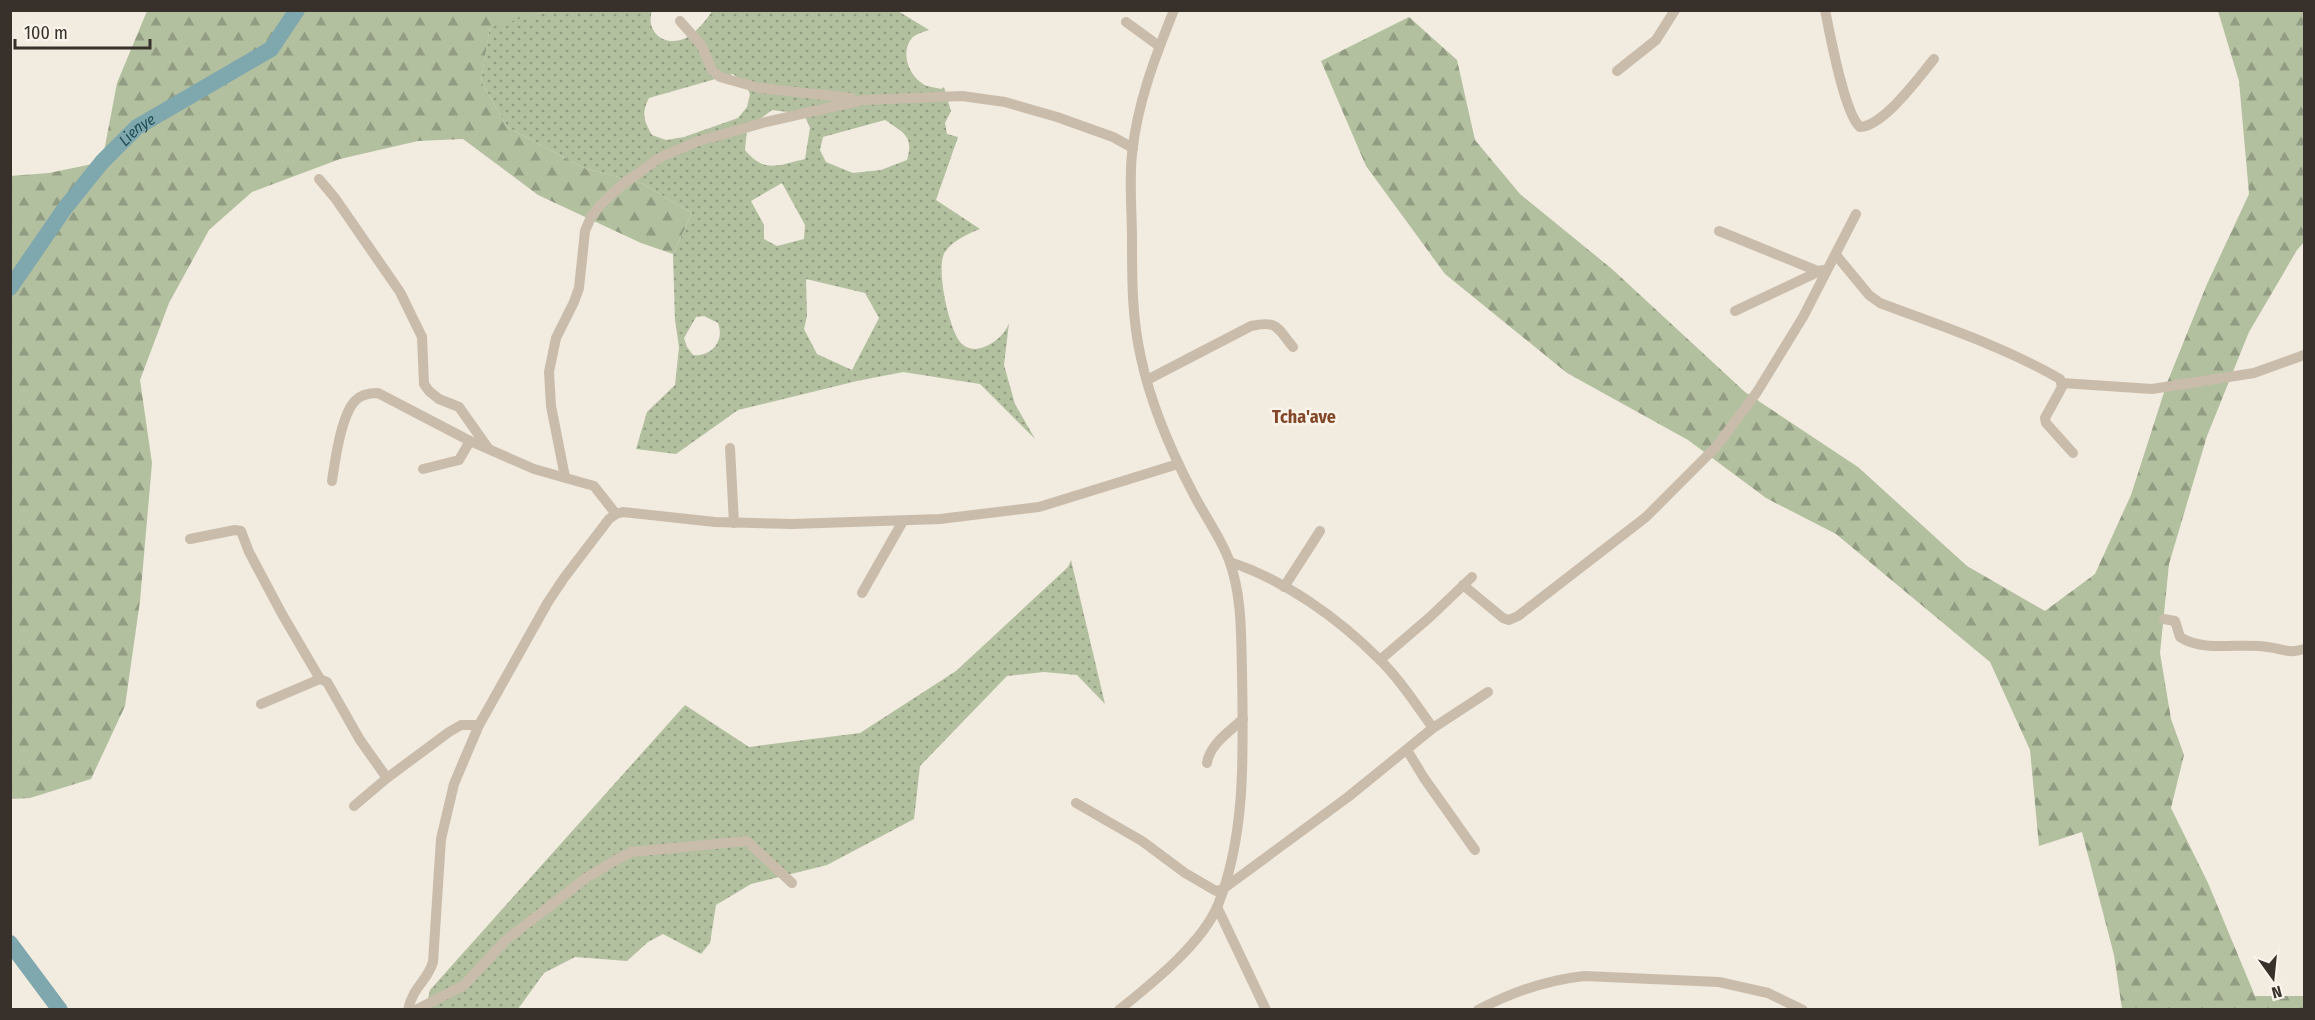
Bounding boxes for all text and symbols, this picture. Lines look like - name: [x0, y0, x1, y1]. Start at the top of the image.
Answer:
- scale bar: [15, 12, 150, 50]
- text: 100 m: [24, 22, 68, 44]
- water label: Lienye: [115, 109, 159, 150]
- district label: Tcha'ave: [1272, 406, 1336, 428]
- north arrow: [2243, 948, 2303, 1008]
- text: N: [2270, 982, 2284, 1002]

